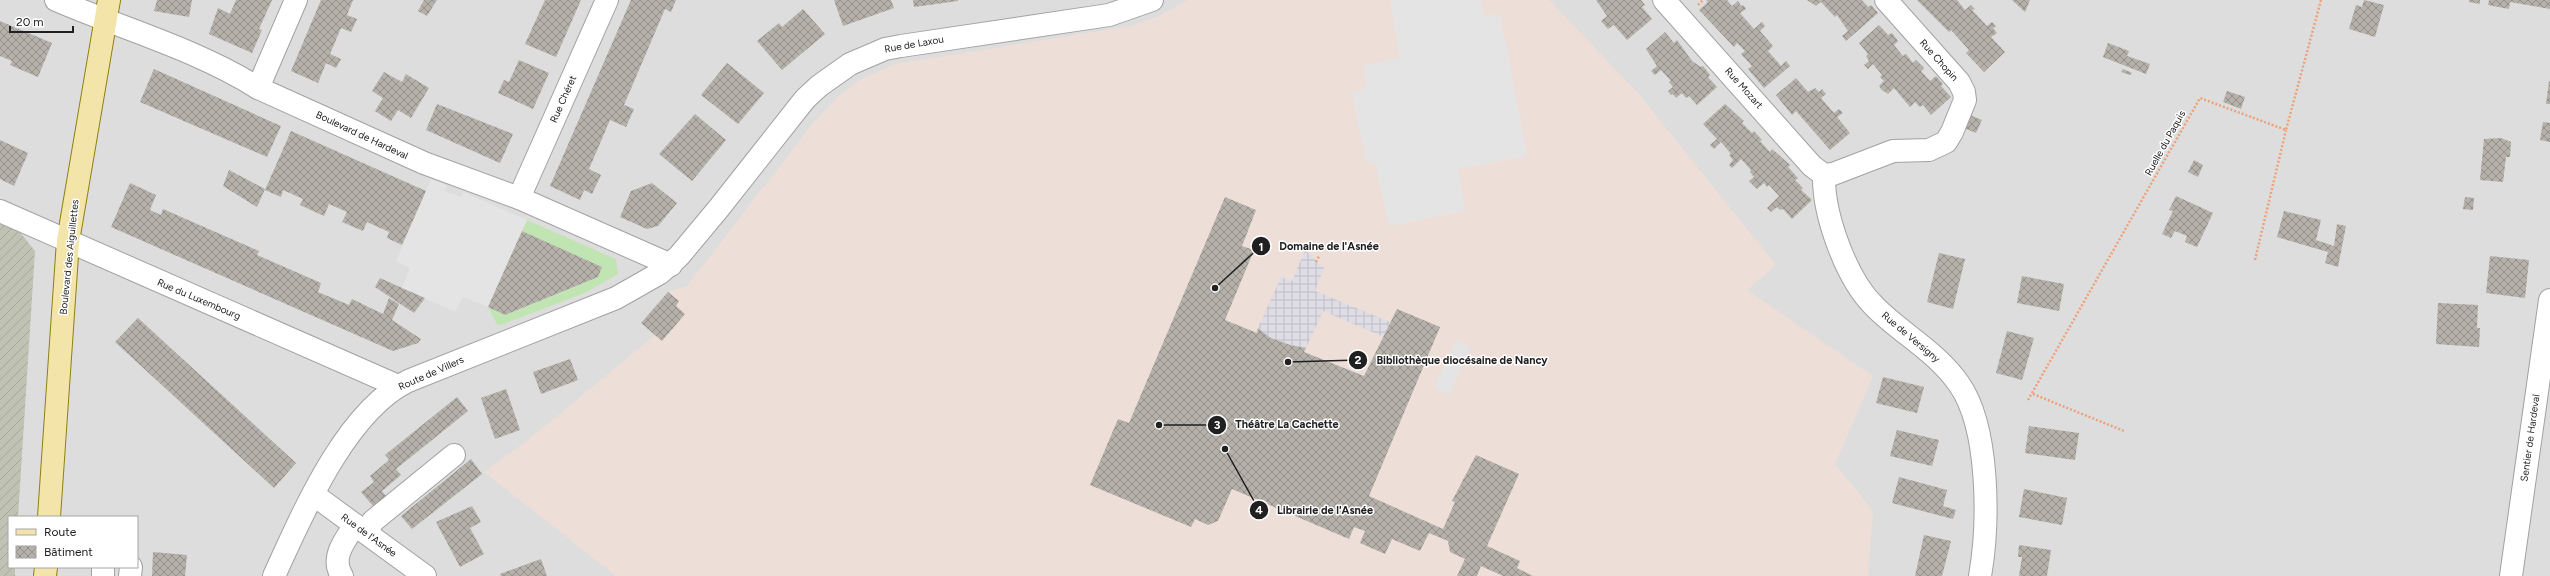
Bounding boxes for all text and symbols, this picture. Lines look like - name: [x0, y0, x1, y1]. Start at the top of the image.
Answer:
- scale bar: [10, 8, 73, 34]
- text: 20 m: [16, 15, 44, 29]
- street label: Rue de Laxou: [883, 32, 945, 56]
- street label: Rue Chopin: [1917, 36, 1962, 84]
- street label: Rue Mozart: [1722, 65, 1766, 112]
- street label: Rue Chéret: [547, 73, 579, 125]
- street label: Boulevard de Hardeval: [314, 108, 410, 162]
- street label: Ruelle du Paquis: [2142, 108, 2188, 178]
- street label: Boulevard des Aiguillettes: [56, 198, 82, 315]
- callout: Domaine de l'Asnée: [1251, 235, 1386, 258]
- text: 1: [1258, 240, 1264, 254]
- text: Domaine de l'Asnée: [1279, 240, 1379, 253]
- street label: Rue du Luxembourg: [155, 276, 243, 323]
- street label: Rue de Versigny: [1879, 309, 1944, 366]
- callout: Bibliothèque diocésaine de Nancy: [1348, 349, 1555, 372]
- street label: Route de Villers: [396, 353, 466, 393]
- text: 2: [1355, 353, 1362, 367]
- text: Bibliothèque diocésaine de Nancy: [1376, 354, 1548, 367]
- street label: Sentier de Hardeval: [2517, 394, 2543, 482]
- callout: Théâtre La Cachette: [1207, 413, 1347, 436]
- text: 3: [1214, 418, 1221, 432]
- text: Théâtre La Cachette: [1235, 418, 1339, 431]
- callout: Librairie de l'Asnée: [1249, 498, 1381, 521]
- text: 4: [1255, 503, 1263, 517]
- text: Librairie de l'Asnée: [1277, 504, 1373, 517]
- street label: Rue de l'Asnée: [339, 510, 400, 560]
- legend: [8, 516, 138, 568]
- text: Route: [44, 525, 77, 539]
- text: Bâtiment: [44, 545, 93, 559]

